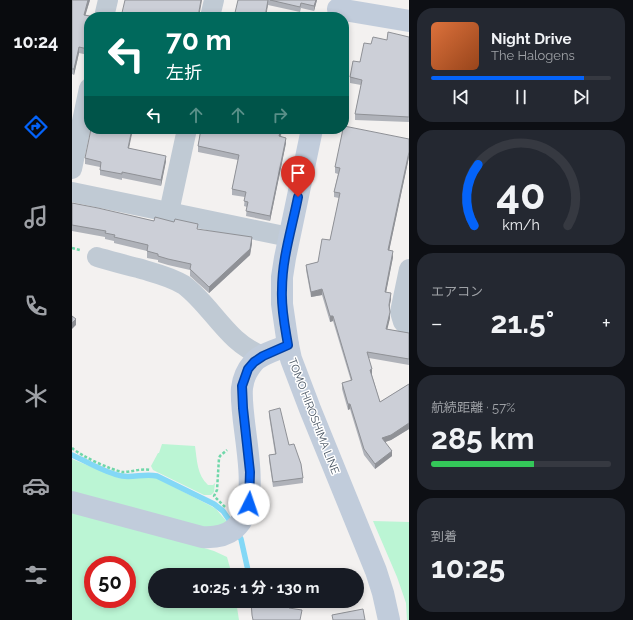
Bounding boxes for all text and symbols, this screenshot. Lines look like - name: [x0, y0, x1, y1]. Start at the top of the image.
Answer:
- text: 70 m: [166, 24, 232, 57]
- icon: left: [100, 28, 152, 80]
- text: Night Drive: [491, 30, 571, 48]
- text: 10:24: [14, 31, 58, 52]
- text: The Halogens: [491, 48, 575, 63]
- text: 左折: [166, 62, 202, 83]
- icon: previous: [450, 86, 472, 108]
- icon: pause: [510, 86, 532, 108]
- icon: next: [570, 86, 592, 108]
- icon: left: [143, 104, 165, 126]
- icon: ahead: [185, 104, 207, 126]
- icon: ahead: [227, 104, 249, 126]
- icon: right: [269, 104, 291, 126]
- icon: directions: [22, 113, 50, 141]
- pin: [281, 156, 315, 197]
- icon: arrive: [287, 162, 309, 184]
- text: 40: [496, 169, 546, 218]
- icon: music: [22, 203, 50, 231]
- text: km/h: [502, 216, 540, 232]
- text: エアコン: [431, 284, 483, 299]
- icon: phone: [22, 292, 50, 320]
- text: 21.5°: [491, 305, 554, 340]
- text: −: [431, 310, 443, 336]
- text: +: [602, 310, 611, 336]
- street label: TOMO HIROSHIMA LINE: [285, 356, 342, 476]
- icon: climate: [22, 382, 50, 410]
- text: 航続距離 · 57%: [431, 400, 515, 415]
- text: 285 km: [431, 421, 535, 456]
- icon: car: [22, 472, 50, 500]
- position arrow: [228, 483, 270, 525]
- text: 到着: [431, 529, 457, 544]
- text: 10:25: [431, 550, 505, 585]
- speed limit sign: 50: [84, 556, 136, 608]
- icon: filters: [22, 561, 50, 589]
- text: 10:25 · 1 分 · 130 m: [193, 579, 319, 597]

